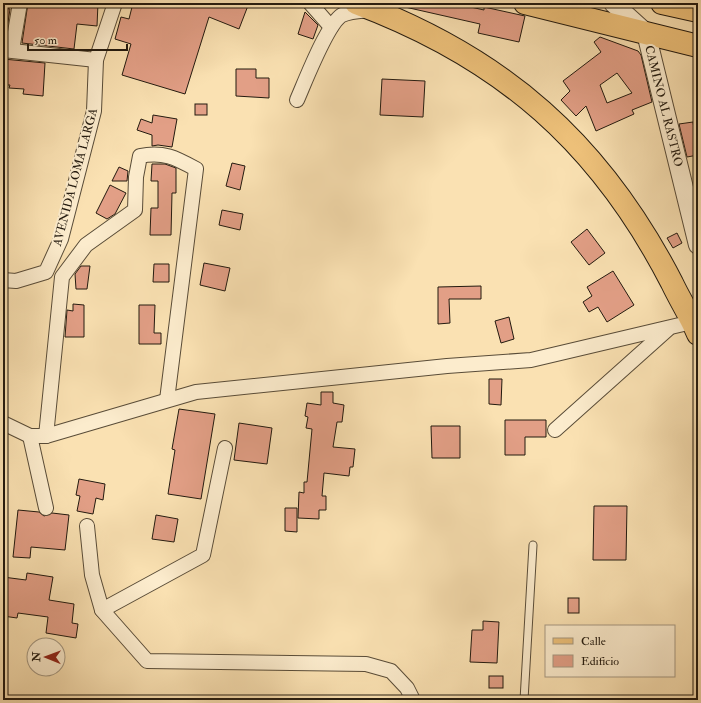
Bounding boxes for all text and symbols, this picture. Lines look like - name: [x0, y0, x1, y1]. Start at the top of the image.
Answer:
- scale bar: [28, 26, 127, 52]
- text: 50 m: [34, 33, 58, 48]
- street label: CAMINO AL RASTRO: [641, 44, 686, 169]
- street label: AVENIDA LOMA LARGA: [50, 106, 101, 249]
- legend: [545, 625, 675, 677]
- text: Calle: [581, 634, 606, 649]
- north arrow: [26, 637, 66, 677]
- text: N: [30, 651, 43, 663]
- text: Edificio: [581, 654, 619, 669]

